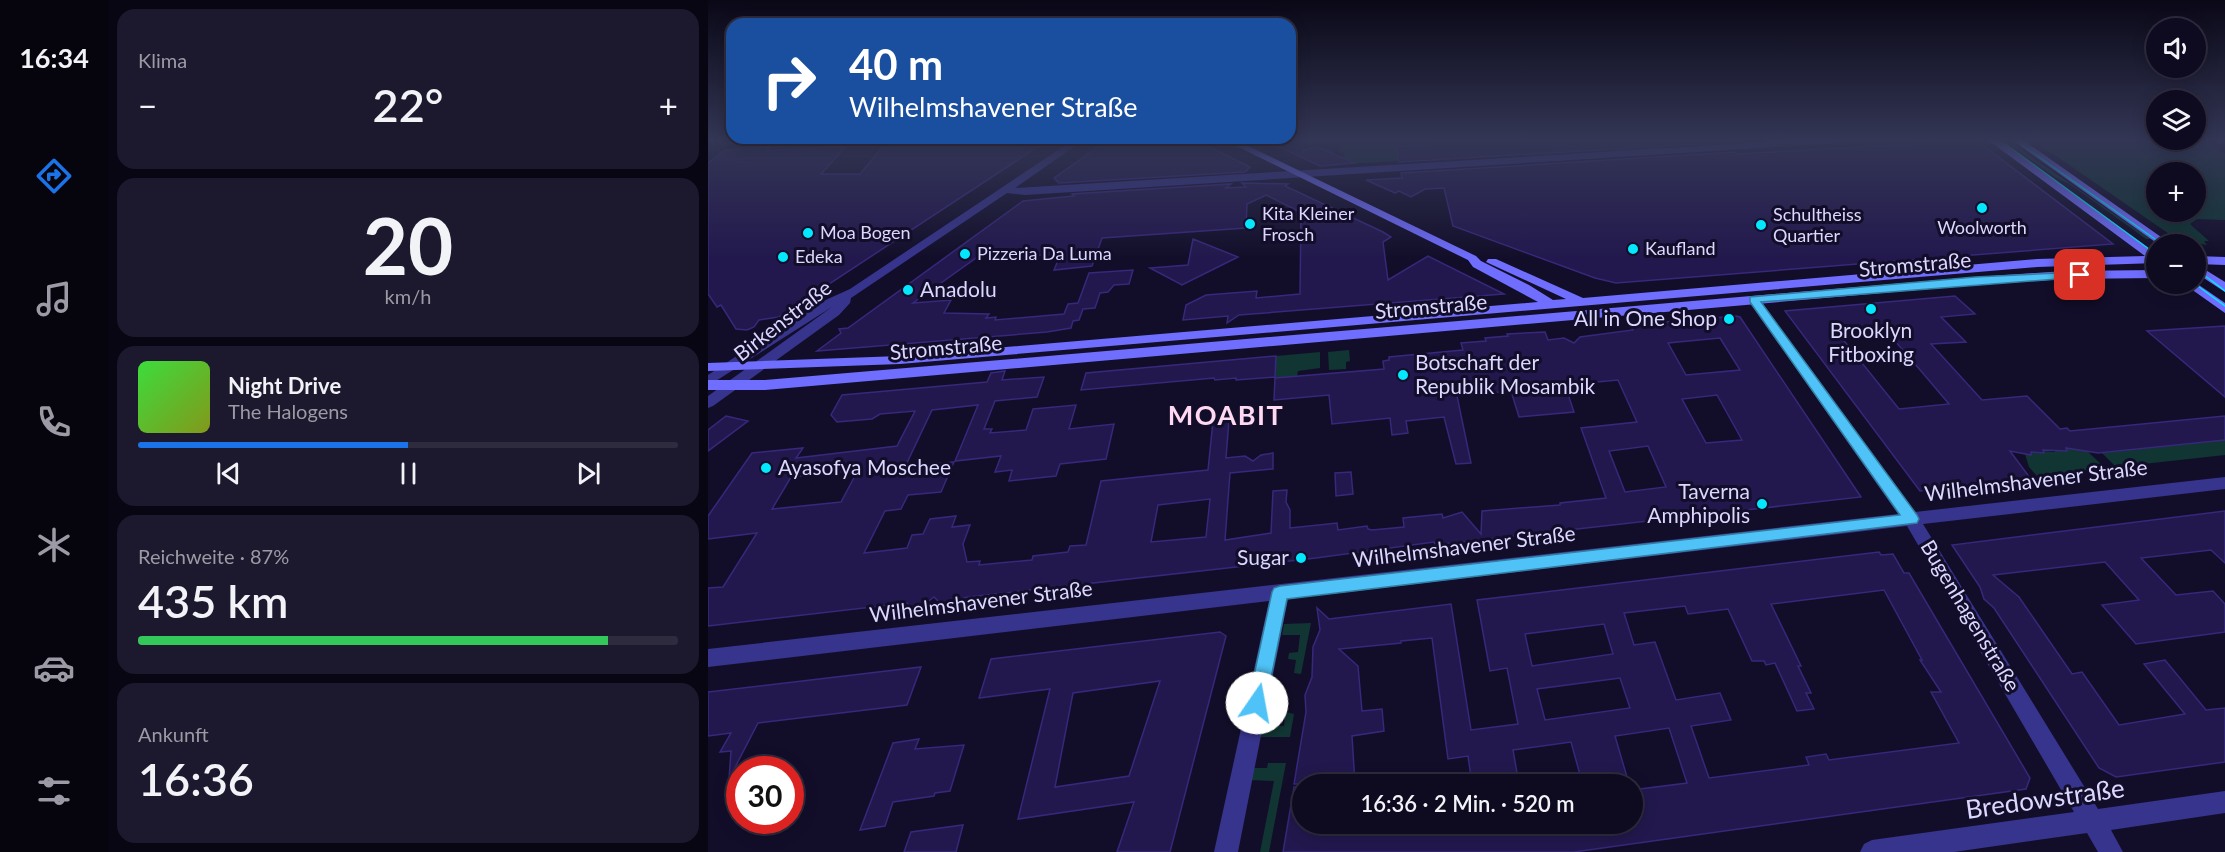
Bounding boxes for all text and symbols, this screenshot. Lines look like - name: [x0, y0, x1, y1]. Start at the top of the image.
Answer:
- map controls: [2146, 18, 2206, 294]
- button: sound: [2146, 18, 2206, 78]
- text: 40 m: [849, 39, 943, 89]
- text: 16:34: [19, 41, 89, 74]
- icon: right: [750, 42, 828, 120]
- text: Klima: [138, 48, 187, 72]
- text: 22°: [373, 78, 443, 132]
- text: −: [138, 85, 157, 125]
- text: +: [659, 85, 678, 125]
- text: Wilhelmshavener Straße: [849, 90, 1137, 123]
- button: layers: [2146, 90, 2206, 150]
- icon: directions: [33, 155, 75, 197]
- button: +: [2146, 162, 2206, 222]
- text: 20: [363, 198, 453, 292]
- marker: Woolworth: [1975, 201, 1989, 215]
- place label: Kita Kleiner Frosch: [1262, 202, 1355, 245]
- place label: Schultheiss Quartier: [1773, 203, 1862, 246]
- place label: Woolworth: [1937, 216, 2027, 238]
- marker: Kita Kleiner Frosch: [1243, 217, 1257, 231]
- marker: Schultheiss Quartier: [1754, 218, 1768, 232]
- place label: Moa Bogen: [820, 221, 911, 243]
- marker: Moa Bogen: [801, 226, 815, 240]
- button: −: [2146, 234, 2206, 294]
- place label: Kaufland: [1645, 237, 1716, 259]
- place label: Pizzeria Da Luma: [977, 242, 1112, 264]
- marker: Kaufland: [1626, 242, 1640, 256]
- place label: Edeka: [795, 245, 843, 267]
- street label: Stromstraße: [1858, 246, 1972, 281]
- marker: Pizzeria Da Luma: [958, 247, 972, 261]
- pin: [2054, 249, 2105, 300]
- marker: Edeka: [776, 250, 790, 264]
- icon: arrive: [2063, 258, 2096, 291]
- street label: Birkenstraße: [728, 274, 836, 366]
- place label: Anadolu: [920, 276, 997, 301]
- icon: music: [33, 278, 75, 320]
- marker: Anadolu: [901, 283, 915, 297]
- text: km/h: [385, 284, 431, 308]
- street label: Stromstraße: [1374, 288, 1488, 323]
- marker: Brooklyn Fitboxing: [1864, 302, 1878, 316]
- place label: All in One Shop: [1574, 305, 1717, 330]
- marker: All in One Shop: [1722, 312, 1736, 326]
- place label: Brooklyn Fitboxing: [1828, 317, 1914, 366]
- street label: Stromstraße: [889, 329, 1003, 364]
- place label: Botschaft der Republik Mosambik: [1415, 349, 1596, 398]
- marker: Botschaft der Republik Mosambik: [1396, 368, 1410, 382]
- text: Night Drive: [228, 372, 341, 399]
- district label: MOABIT: [1168, 398, 1284, 431]
- text: The Halogens: [228, 399, 348, 423]
- icon: phone: [33, 401, 75, 443]
- street label: Wilhelmshavener Straße: [1923, 453, 2149, 506]
- place label: Ayasofya Moschee: [778, 454, 951, 479]
- icon: previous: [212, 457, 245, 490]
- icon: pause: [392, 457, 425, 490]
- icon: next: [572, 457, 605, 490]
- marker: Ayasofya Moschee: [759, 461, 773, 475]
- place label: Taverna Amphipolis: [1647, 478, 1750, 527]
- marker: Taverna Amphipolis: [1755, 497, 1769, 511]
- street label: Wilhelmshavener Straße: [1351, 519, 1577, 572]
- icon: climate: [33, 524, 75, 566]
- street label: Bugenhagenstraße: [1916, 535, 2026, 695]
- text: Reichweite · 87%: [138, 544, 289, 568]
- place label: Sugar: [1237, 544, 1289, 569]
- marker: Sugar: [1294, 551, 1308, 565]
- text: 435 km: [138, 574, 288, 628]
- street label: Wilhelmshavener Straße: [868, 574, 1094, 627]
- icon: car: [33, 647, 75, 689]
- position arrow: [1225, 671, 1289, 735]
- text: Ankunft: [138, 722, 209, 746]
- text: 16:36: [138, 752, 254, 806]
- speed limit sign: 30: [726, 756, 804, 834]
- icon: filters: [33, 770, 75, 812]
- street label: Bredowstraße: [1963, 771, 2126, 825]
- text: 16:36 · 2 Min. · 520 m: [1360, 790, 1575, 817]

